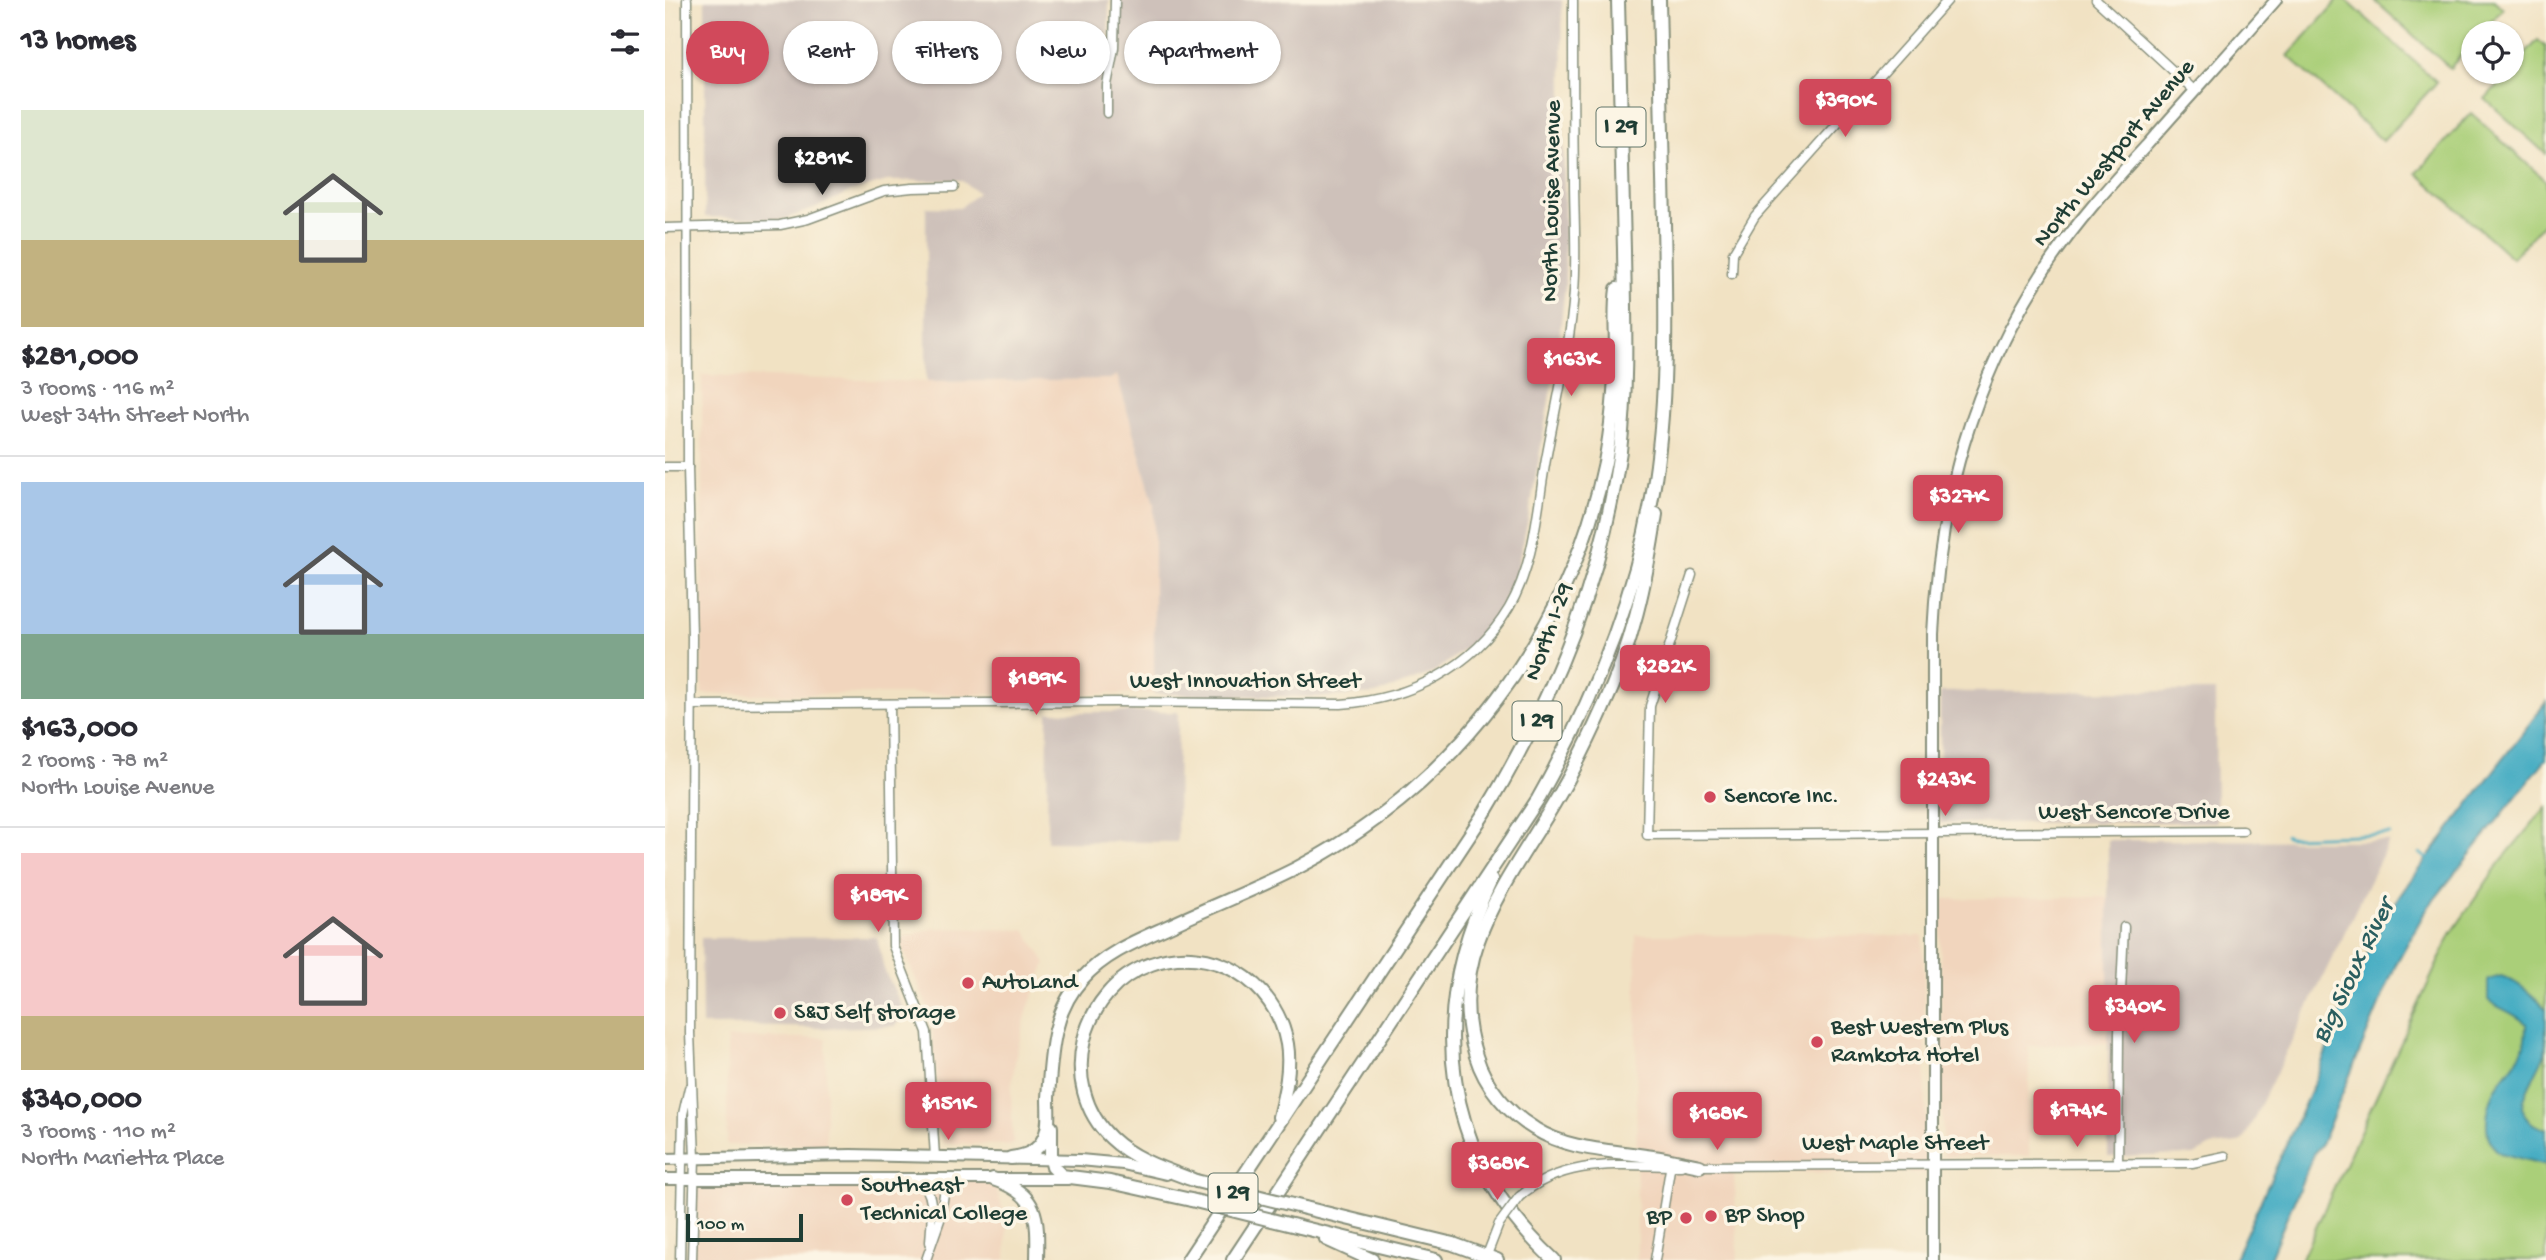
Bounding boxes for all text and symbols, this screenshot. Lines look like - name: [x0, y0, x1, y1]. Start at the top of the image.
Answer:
- chip: Buy: [686, 21, 769, 84]
- chip: Rent: [783, 21, 878, 84]
- chip: Filters: [892, 21, 1002, 84]
- chip: New: [1016, 21, 1110, 84]
- chip: Apartment: [1124, 21, 1281, 84]
- map controls: [2461, 21, 2524, 84]
- button: locate: [2461, 21, 2524, 84]
- icon: filters: [606, 23, 644, 61]
- text: 13 homes: [21, 25, 135, 60]
- street label: North Westport Avenue: [2028, 53, 2203, 254]
- pin: $390K: [1796, 80, 1894, 139]
- text: $390K: [1815, 88, 1875, 115]
- street label: North Louise Avenue: [1537, 99, 1569, 302]
- road number: I 29: [1597, 108, 1646, 146]
- pin: $281K: [773, 138, 871, 197]
- text: $281K: [794, 146, 850, 173]
- icon: home: [270, 155, 396, 281]
- pin: $163K: [1522, 338, 1620, 398]
- text: $281,000: [21, 341, 138, 376]
- text: $163K: [1543, 347, 1599, 374]
- text: 3 rooms · 116 m²: [21, 376, 174, 403]
- text: West 34th Street North: [21, 403, 249, 430]
- pin: $327K: [1909, 476, 2007, 535]
- text: $327K: [1929, 484, 1987, 511]
- icon: home: [270, 527, 396, 653]
- street label: North I-29: [1519, 579, 1581, 685]
- pin: $282K: [1616, 646, 1714, 705]
- text: $282K: [1636, 654, 1694, 681]
- pin: $189K: [987, 658, 1085, 717]
- text: $189K: [1008, 666, 1064, 693]
- street label: West Innovation Street: [1130, 668, 1362, 697]
- road number: I 29: [1513, 702, 1561, 740]
- text: $163,000: [21, 713, 138, 748]
- text: 2 rooms · 78 m²: [21, 748, 168, 775]
- pin: $243K: [1896, 758, 1994, 818]
- text: $243K: [1916, 767, 1974, 794]
- text: North Louise Avenue: [21, 775, 214, 802]
- place label: Sencore Inc.: [1724, 783, 1839, 812]
- marker: Sencore Inc.: [1702, 789, 1718, 805]
- street label: West Sencore Drive: [2038, 799, 2230, 828]
- pin: $189K: [829, 874, 927, 934]
- text: $189K: [850, 883, 906, 910]
- water label: Big Sioux River: [2307, 891, 2405, 1049]
- icon: home: [270, 898, 396, 1024]
- place label: AutoLand: [982, 969, 1079, 998]
- marker: AutoLand: [960, 975, 976, 991]
- pin: $340K: [2085, 986, 2183, 1045]
- text: $340K: [2105, 994, 2163, 1021]
- place label: S&J Self storage: [794, 999, 956, 1028]
- marker: S&J Self storage: [772, 1005, 788, 1021]
- place label: Best Western Plus Ramkota Hotel: [1830, 1014, 2009, 1071]
- marker: Best Western Plus Ramkota Hotel: [1809, 1034, 1825, 1050]
- pin: $151K: [899, 1082, 997, 1142]
- text: $340,000: [21, 1084, 142, 1119]
- pin: $174K: [2028, 1090, 2126, 1149]
- text: $151K: [921, 1091, 975, 1118]
- pin: $168K: [1668, 1092, 1766, 1152]
- text: $174K: [2049, 1098, 2105, 1125]
- text: $168K: [1689, 1101, 1745, 1128]
- text: 3 rooms · 110 m²: [21, 1119, 176, 1146]
- street label: West Maple Street: [1802, 1130, 1990, 1159]
- pin: $368K: [1448, 1142, 1546, 1202]
- text: North Marietta Place: [21, 1146, 224, 1173]
- text: $368K: [1467, 1151, 1527, 1178]
- place label: Southeast Technical College: [859, 1172, 1028, 1229]
- road number: I 29: [1209, 1174, 1257, 1212]
- marker: Southeast Technical College: [839, 1192, 855, 1208]
- place label: BP Shop: [1724, 1202, 1805, 1231]
- place label: BP: [1645, 1204, 1673, 1233]
- marker: BP Shop: [1703, 1208, 1719, 1224]
- marker: BP: [1678, 1210, 1694, 1226]
- scale bar: [686, 1211, 803, 1243]
- text: 100 m: [697, 1214, 744, 1237]

